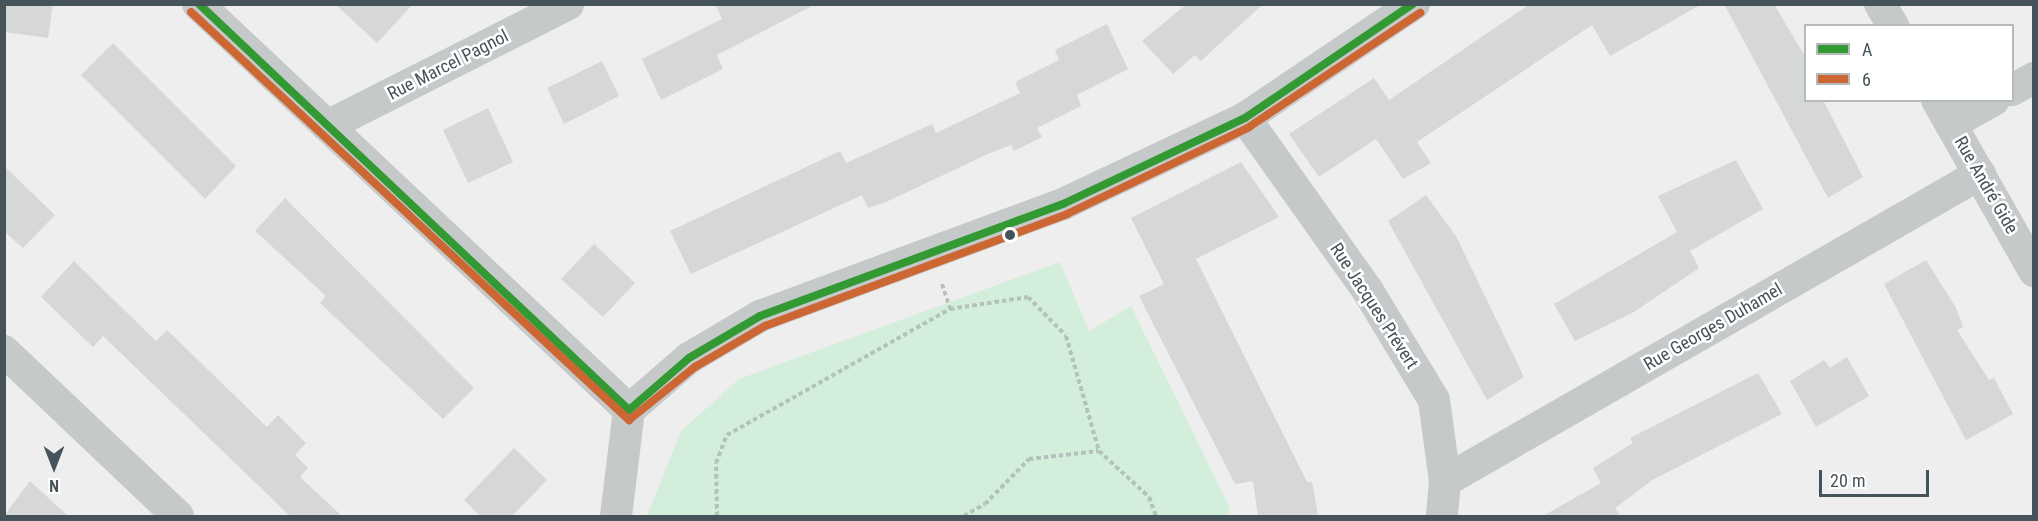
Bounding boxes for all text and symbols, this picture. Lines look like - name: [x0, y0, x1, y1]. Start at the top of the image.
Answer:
- legend: [1804, 24, 2014, 102]
- street label: Rue Marcel Pagnol: [384, 25, 512, 105]
- text: A: [1862, 39, 1872, 60]
- text: 6: [1862, 69, 1871, 90]
- street label: Rue André Gide: [1949, 132, 2023, 238]
- unlabelled marker: [1004, 229, 1016, 241]
- street label: Rue Jacques Prévert: [1325, 239, 1423, 373]
- street label: Rue Georges Duhamel: [1640, 279, 1786, 375]
- north arrow: [24, 437, 84, 497]
- scale bar: [1822, 458, 1932, 496]
- text: 20 m: [1830, 470, 1865, 491]
- text: N: [49, 476, 59, 495]

